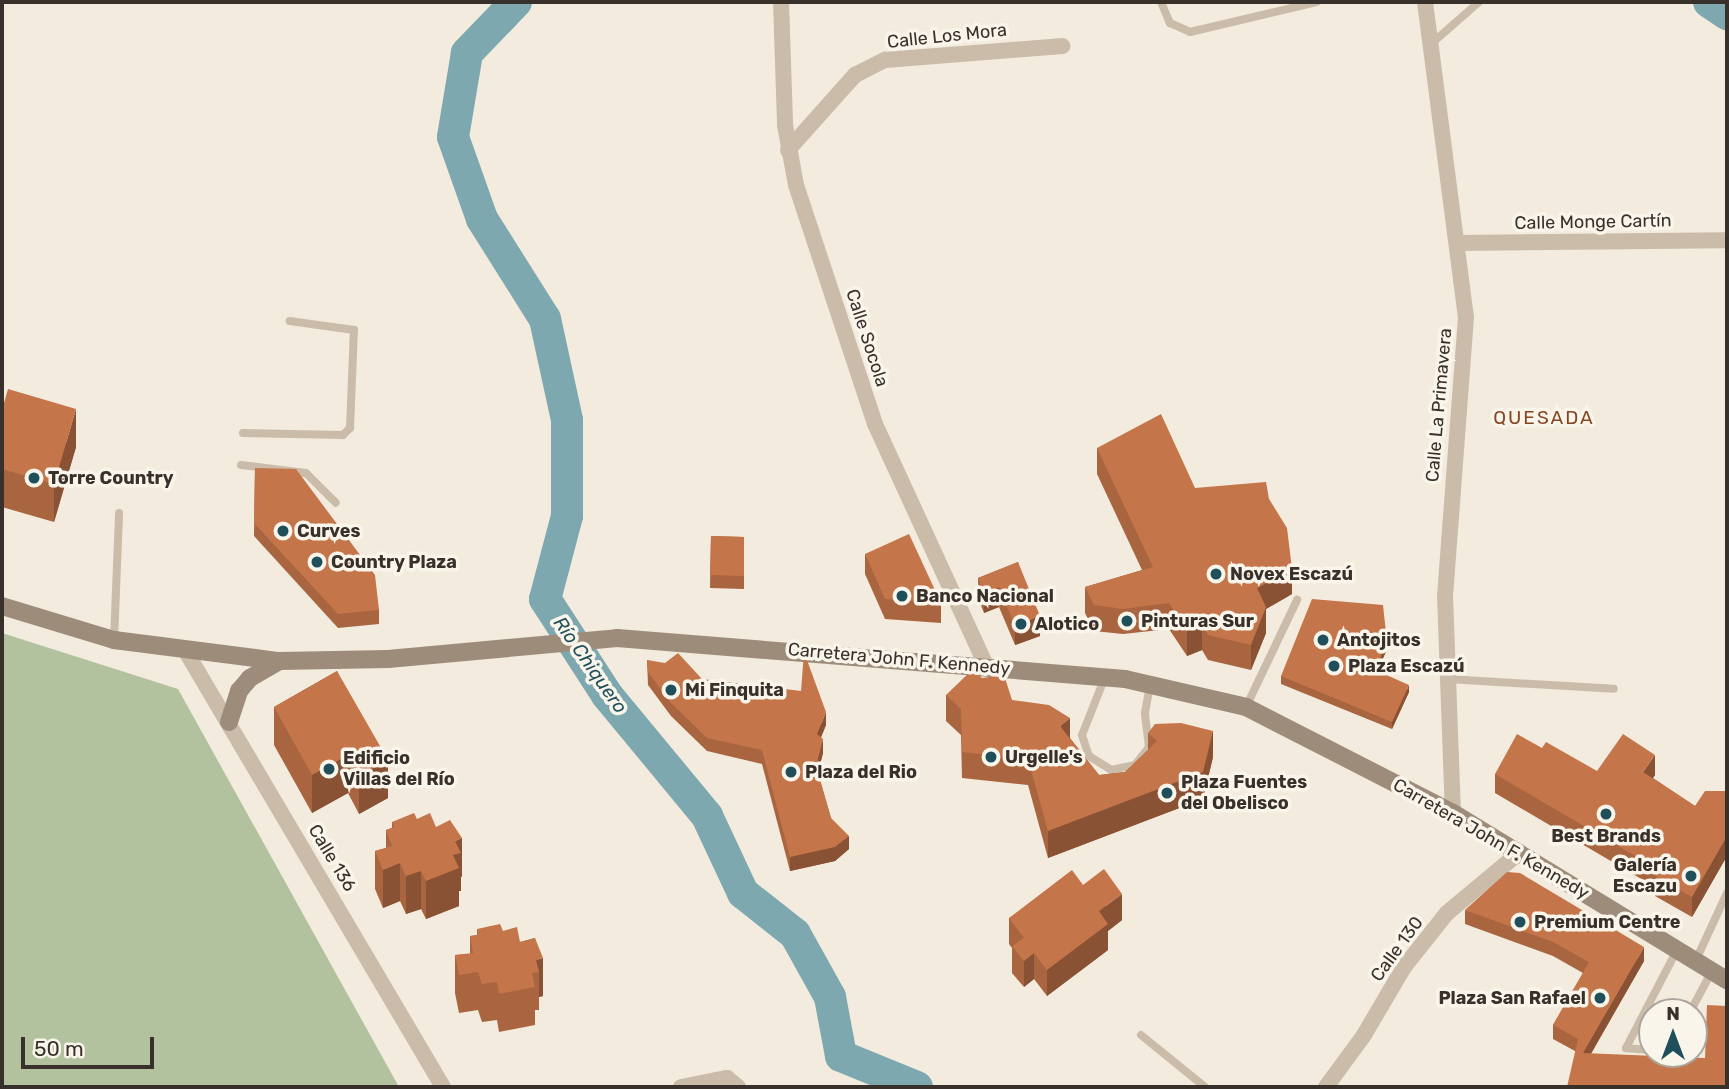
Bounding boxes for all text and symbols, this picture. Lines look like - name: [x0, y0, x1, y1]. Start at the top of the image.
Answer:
- street label: Calle Los Mora: [886, 19, 1008, 53]
- street label: Calle Monge Cartín: [1514, 210, 1672, 234]
- street label: Calle Socola: [841, 287, 893, 389]
- street label: Calle La Primavera: [1422, 327, 1456, 483]
- district label: QUESADA: [1494, 407, 1594, 429]
- place label: Torre Country: [48, 467, 174, 489]
- marker: Torre Country: [26, 470, 42, 486]
- place label: Curves: [297, 520, 360, 542]
- marker: Curves: [275, 523, 291, 539]
- place label: Country Plaza: [331, 551, 457, 573]
- marker: Country Plaza: [309, 554, 325, 570]
- place label: Novex Escazú: [1230, 563, 1353, 585]
- marker: Novex Escazú: [1208, 566, 1224, 582]
- place label: Banco Nacional: [916, 585, 1054, 607]
- marker: Banco Nacional: [894, 588, 910, 604]
- place label: Pinturas Sur: [1141, 610, 1254, 632]
- water label: Río Chiquero: [548, 612, 632, 718]
- place label: Alotico: [1035, 613, 1099, 635]
- marker: Pinturas Sur: [1119, 613, 1135, 629]
- marker: Alotico: [1013, 616, 1029, 632]
- place label: Antojitos: [1337, 629, 1421, 651]
- marker: Antojitos: [1315, 632, 1331, 648]
- street label: Carretera John F. Kennedy: [787, 639, 1011, 679]
- place label: Plaza Escazú: [1348, 655, 1465, 677]
- marker: Plaza Escazú: [1326, 658, 1342, 674]
- place label: Mi Finquita: [685, 679, 784, 701]
- marker: Mi Finquita: [663, 682, 679, 698]
- place label: Urgelle's: [1005, 746, 1083, 768]
- place label: Edificio Villas del Río: [343, 748, 455, 790]
- marker: Urgelle's: [983, 749, 999, 765]
- marker: Edificio Villas del Río: [321, 761, 337, 777]
- place label: Plaza del Rio: [805, 761, 917, 783]
- marker: Plaza del Rio: [783, 764, 799, 780]
- place label: Plaza Fuentes del Obelisco: [1181, 772, 1307, 814]
- street label: Carretera John F. Kennedy: [1389, 774, 1593, 904]
- marker: Plaza Fuentes del Obelisco: [1159, 785, 1175, 801]
- marker: Best Brands: [1598, 806, 1614, 822]
- street label: Calle 136: [304, 820, 360, 896]
- place label: Best Brands: [1551, 825, 1661, 847]
- place label: Galería Escazu: [1613, 855, 1677, 898]
- marker: Galería Escazu: [1683, 868, 1699, 884]
- place label: Premium Centre: [1534, 911, 1680, 933]
- street label: Calle 130: [1366, 912, 1428, 986]
- marker: Premium Centre: [1512, 914, 1528, 930]
- place label: Plaza San Rafael: [1438, 987, 1586, 1009]
- marker: Plaza San Rafael: [1592, 990, 1608, 1006]
- north arrow: [1638, 998, 1708, 1068]
- text: N: [1666, 1002, 1680, 1025]
- scale bar: [24, 1023, 158, 1066]
- text: 50 m: [34, 1036, 84, 1061]

